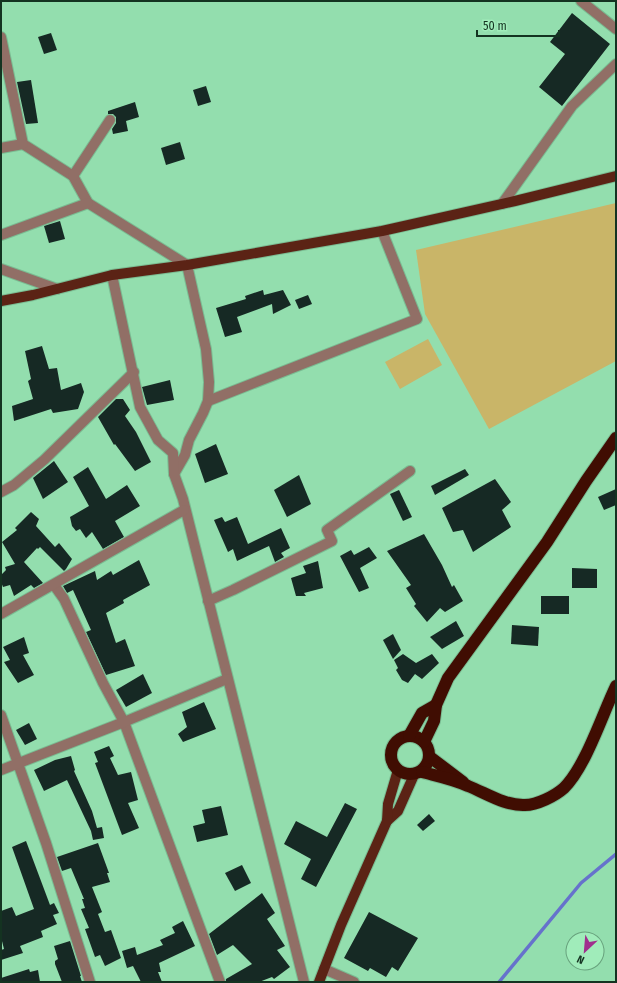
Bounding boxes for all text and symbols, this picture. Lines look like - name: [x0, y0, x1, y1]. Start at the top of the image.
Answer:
- scale bar: [477, 12, 559, 38]
- text: 50 m: [483, 19, 507, 33]
- north arrow: [565, 931, 605, 971]
- text: N: [575, 952, 587, 967]

